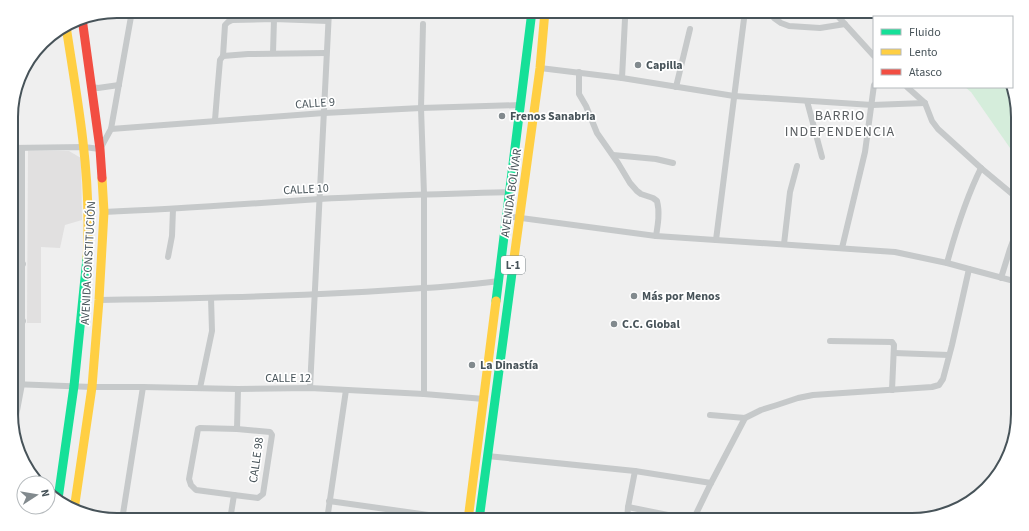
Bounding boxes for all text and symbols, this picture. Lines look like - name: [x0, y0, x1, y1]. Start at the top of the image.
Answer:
- legend: [873, 16, 1013, 88]
- text: Fluido: [909, 24, 941, 41]
- text: Lento: [909, 44, 938, 61]
- place label: Capilla: [646, 57, 683, 74]
- marker: Capilla: [633, 60, 643, 70]
- text: Atasco: [909, 64, 942, 81]
- street label: CALLE 9: [295, 94, 335, 113]
- district label: BARRIO INDEPENDENCIA: [785, 106, 895, 142]
- place label: Frenos Sanabria: [510, 108, 596, 125]
- marker: Frenos Sanabria: [497, 111, 507, 121]
- street label: AVENIDA BOLÍVAR: [497, 147, 526, 238]
- street label: CALLE 10: [283, 180, 329, 199]
- street label: AVENIDA CONSTITUCIÓN: [77, 201, 100, 325]
- road number: L-1: [501, 256, 525, 274]
- place label: Más por Menos: [642, 288, 720, 305]
- marker: Más por Menos: [629, 291, 639, 301]
- place label: C.C. Global: [622, 316, 680, 333]
- marker: C.C. Global: [609, 319, 619, 329]
- place label: La Dinastía: [480, 357, 538, 374]
- marker: La Dinastía: [467, 360, 477, 370]
- street label: CALLE 12: [265, 370, 311, 387]
- street label: CALLE 98: [245, 436, 268, 484]
- north arrow: [16, 475, 56, 515]
- text: N: [37, 488, 53, 498]

